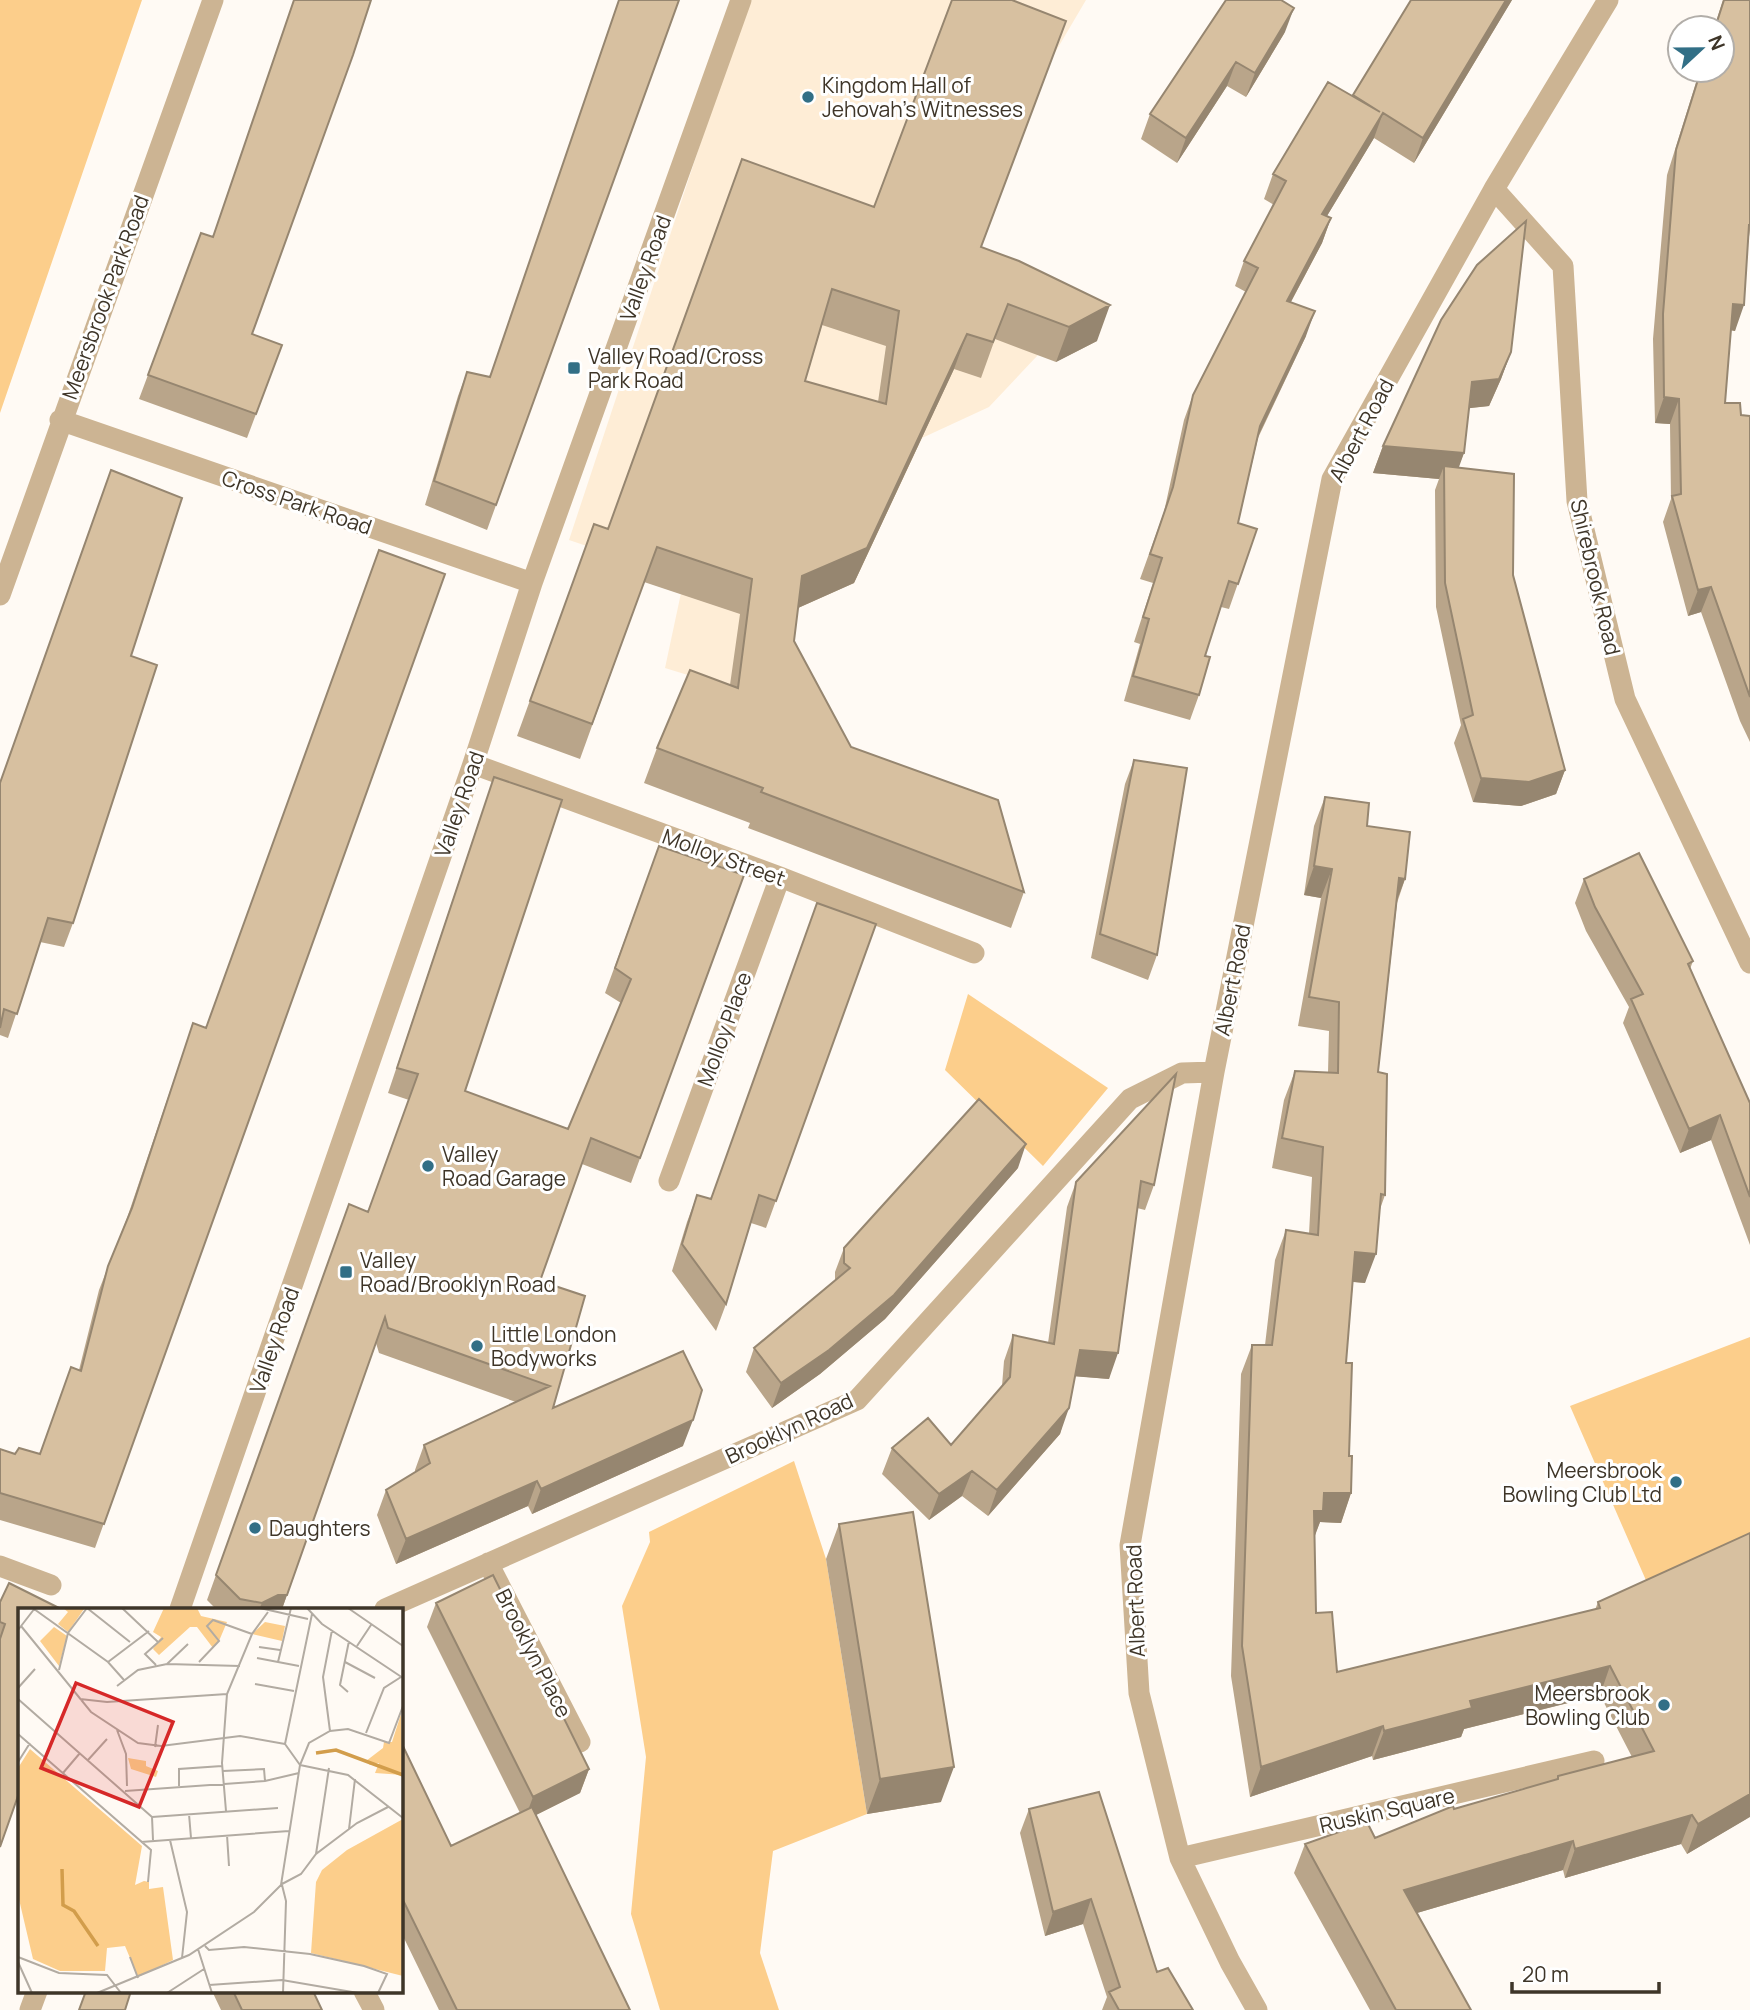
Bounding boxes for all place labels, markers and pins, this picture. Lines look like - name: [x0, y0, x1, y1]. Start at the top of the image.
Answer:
- place label: Kingdom Hall of Jehovah's Witnesses: [822, 71, 1023, 123]
- marker: Kingdom Hall of Jehovah's Witnesses: [800, 89, 816, 105]
- place label: Valley Road/Cross Park Road: [588, 342, 763, 394]
- marker: Valley Road/Cross Park Road: [566, 360, 582, 376]
- place label: Valley Road Garage: [442, 1140, 566, 1192]
- marker: Valley Road Garage: [420, 1158, 436, 1174]
- place label: Valley Road/Brooklyn Road: [360, 1246, 556, 1298]
- marker: Valley Road/Brooklyn Road: [338, 1264, 354, 1280]
- place label: Little London Bodyworks: [491, 1320, 616, 1372]
- marker: Little London Bodyworks: [469, 1338, 485, 1354]
- place label: Meersbrook Bowling Club Ltd: [1502, 1456, 1663, 1508]
- marker: Meersbrook Bowling Club Ltd: [1668, 1474, 1684, 1490]
- place label: Daughters: [269, 1514, 371, 1542]
- marker: Daughters: [247, 1520, 263, 1536]
- place label: Meersbrook Bowling Club: [1525, 1679, 1651, 1731]
- marker: Meersbrook Bowling Club: [1656, 1697, 1672, 1713]

